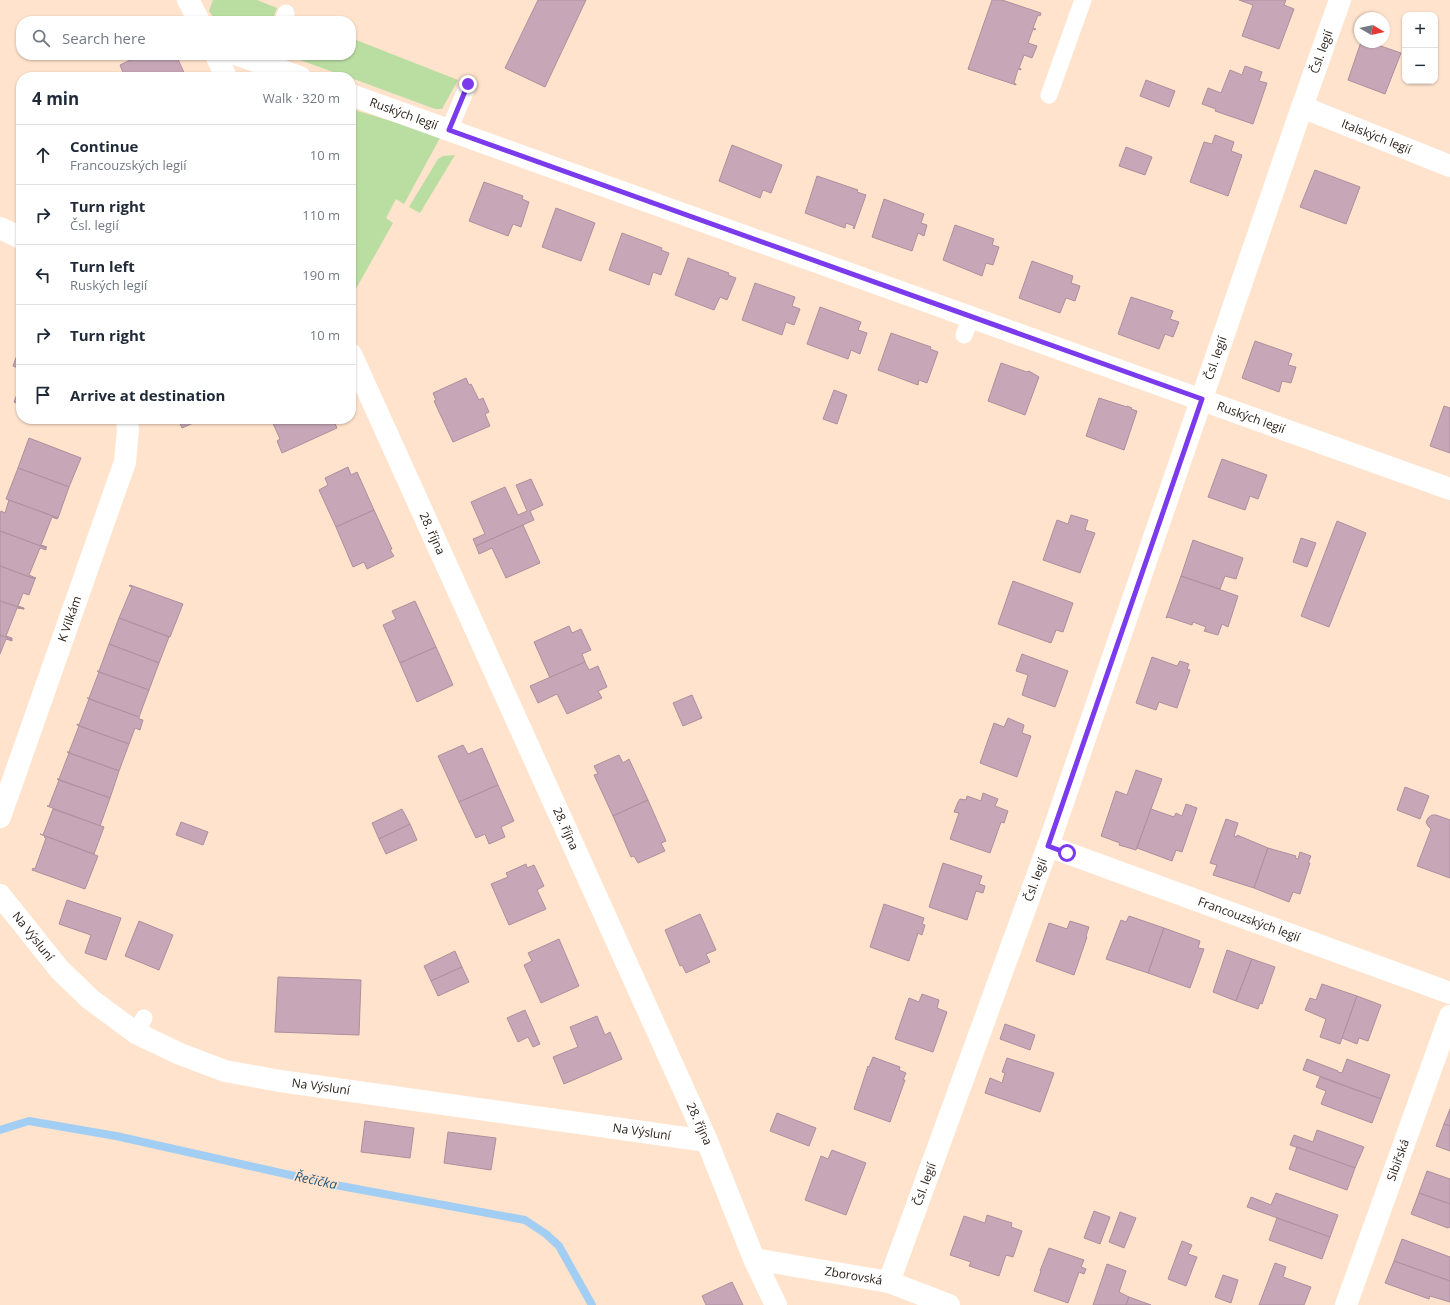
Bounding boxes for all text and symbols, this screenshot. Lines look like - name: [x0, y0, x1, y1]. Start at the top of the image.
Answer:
- north arrow: [1354, 12, 1390, 48]
- map controls: [1402, 12, 1438, 84]
- button: +: [1402, 12, 1438, 48]
- search box: [16, 16, 356, 60]
- icon: search: [30, 27, 52, 49]
- street label: Čsl. legií: [1306, 27, 1337, 76]
- text: Search here: [62, 28, 146, 48]
- button: −: [1402, 48, 1438, 84]
- route end: [459, 75, 477, 93]
- text: 4 min: [32, 87, 79, 110]
- text: Walk · 320 m: [263, 89, 340, 107]
- street label: Ruských legií: [367, 93, 441, 134]
- street label: Italských legií: [1339, 115, 1415, 158]
- text: Continue: [70, 136, 138, 156]
- icon: ahead: [32, 144, 54, 166]
- text: 10 m: [310, 146, 340, 164]
- text: Francouzských legií: [70, 156, 187, 174]
- text: Turn right: [70, 196, 145, 216]
- icon: right: [32, 204, 54, 226]
- text: 110 m: [302, 206, 340, 224]
- text: Čsl. legií: [70, 216, 119, 234]
- text: Turn left: [70, 256, 135, 276]
- icon: left: [32, 264, 54, 286]
- text: 190 m: [302, 266, 340, 284]
- text: Ruských legií: [70, 276, 147, 294]
- icon: right: [32, 324, 54, 346]
- text: Turn right: [70, 325, 145, 345]
- text: 10 m: [310, 326, 340, 344]
- street label: Čsl. legií: [1200, 333, 1231, 382]
- icon: arrive: [32, 384, 54, 406]
- text: Arrive at destination: [70, 385, 225, 405]
- street label: Ruských legií: [1215, 397, 1288, 438]
- street label: 28. října: [416, 509, 450, 557]
- street label: K Vilkám: [53, 593, 85, 644]
- street label: 28. října: [549, 804, 583, 853]
- route start: [1058, 844, 1076, 862]
- street label: Čsl. legií: [1019, 855, 1051, 904]
- street label: Francouzských legií: [1196, 893, 1304, 946]
- street label: Na Výsluní: [9, 908, 59, 965]
- street label: Na Výsluní: [291, 1074, 352, 1099]
- street label: 28. října: [683, 1100, 717, 1147]
- street label: Na Výsluní: [612, 1119, 673, 1144]
- street label: Sibiřská: [1382, 1137, 1413, 1183]
- street label: Čsl. legií: [908, 1159, 940, 1208]
- water label: Řečička: [293, 1167, 339, 1193]
- street label: Zborovská: [824, 1262, 884, 1289]

